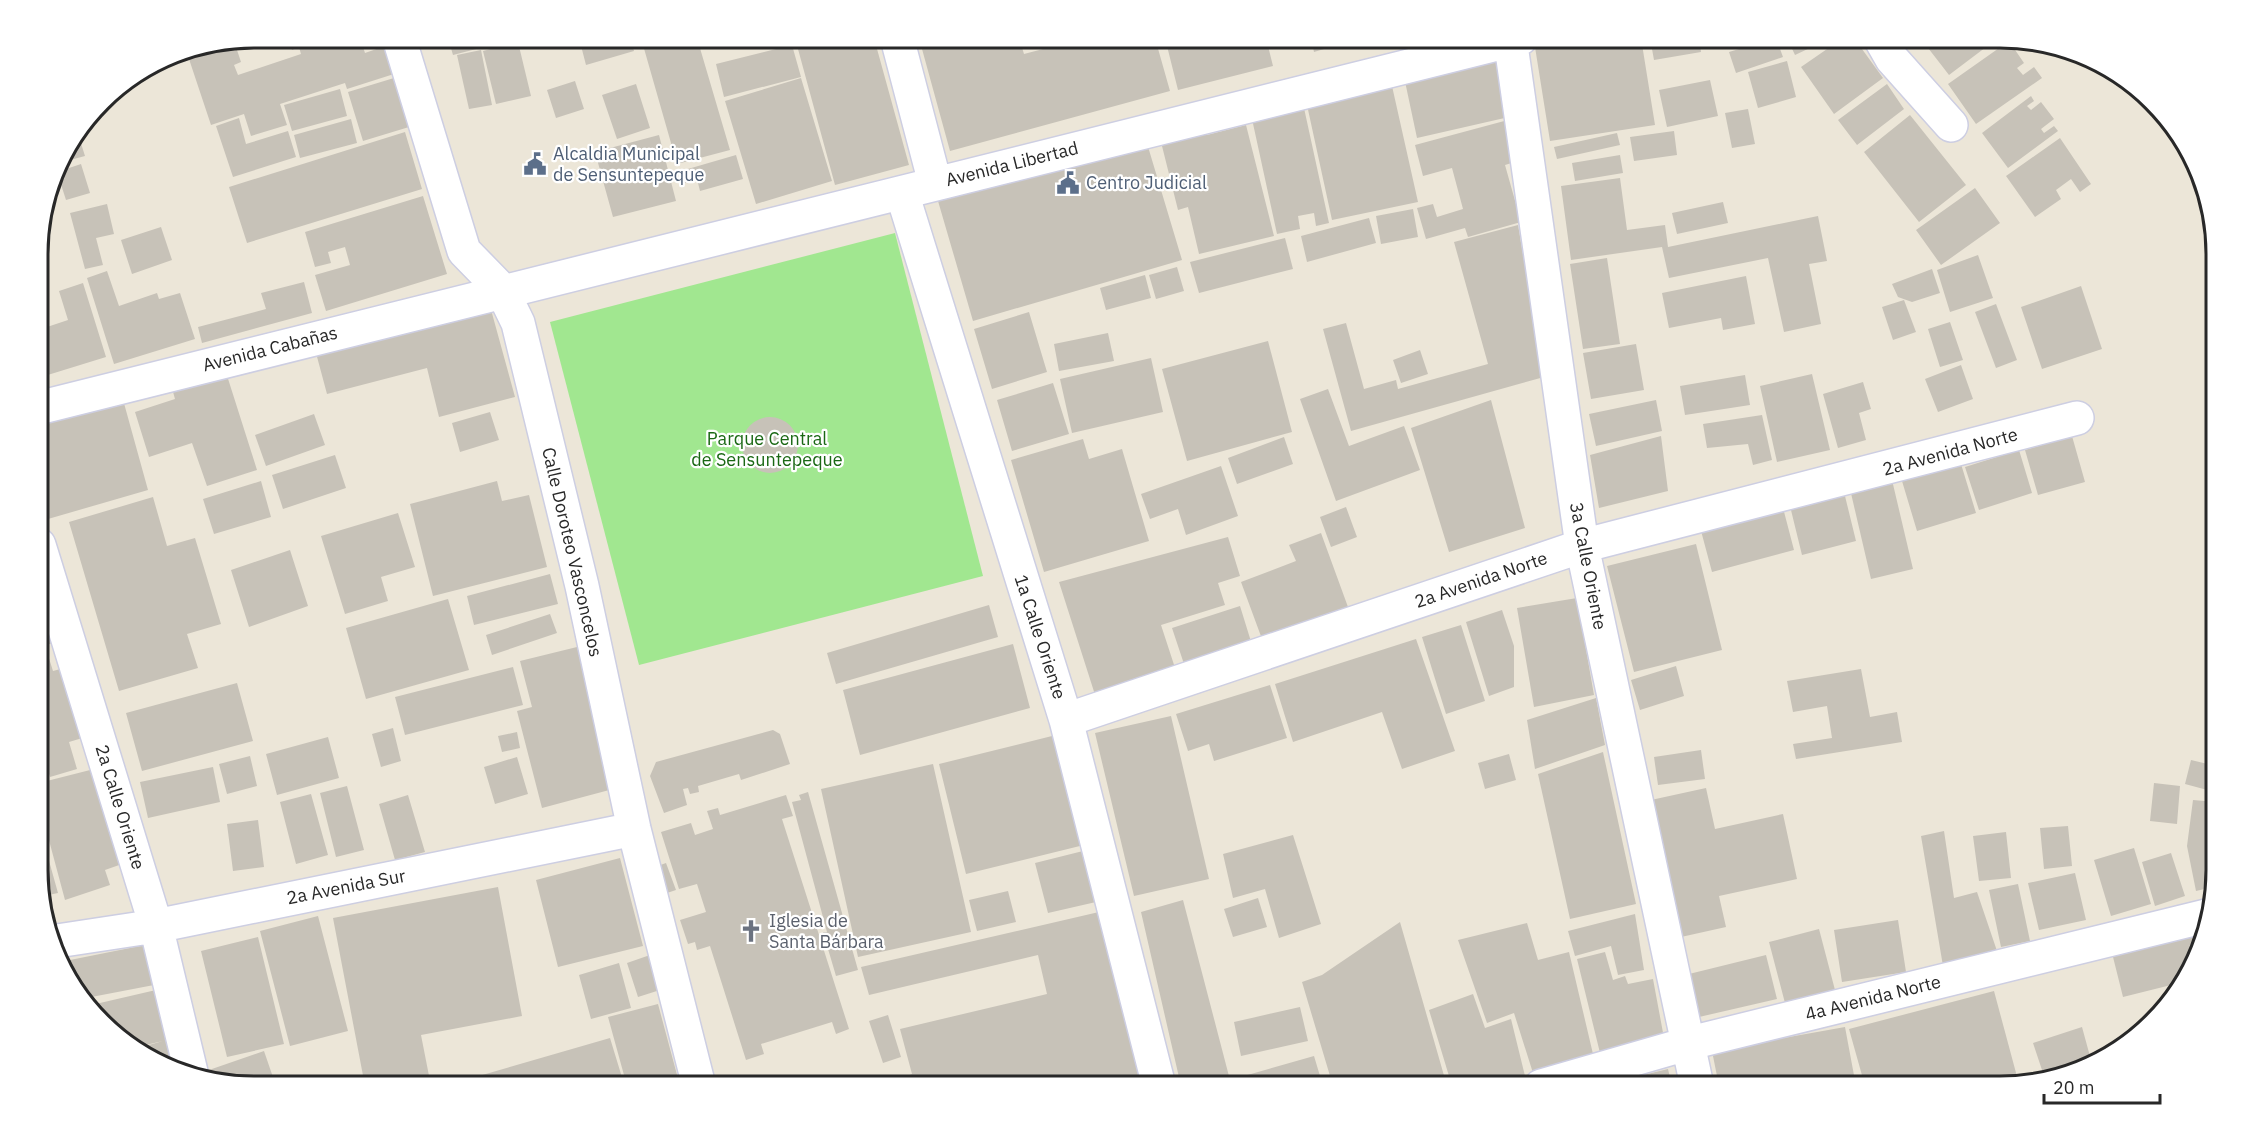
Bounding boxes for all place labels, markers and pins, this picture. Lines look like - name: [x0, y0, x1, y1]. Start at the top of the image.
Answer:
- place label: Alcaldia Municipal de Sensuntepeque: [553, 142, 704, 186]
- public building icon: Alcaldia Municipal de Sensuntepeque: [522, 151, 548, 177]
- public building icon: Centro Judicial: [1055, 170, 1081, 196]
- place label: Centro Judicial: [1086, 171, 1207, 194]
- place label: Iglesia de Santa Bárbara: [769, 909, 884, 953]
- church icon: Iglesia de Santa Bárbara: [738, 918, 764, 944]

